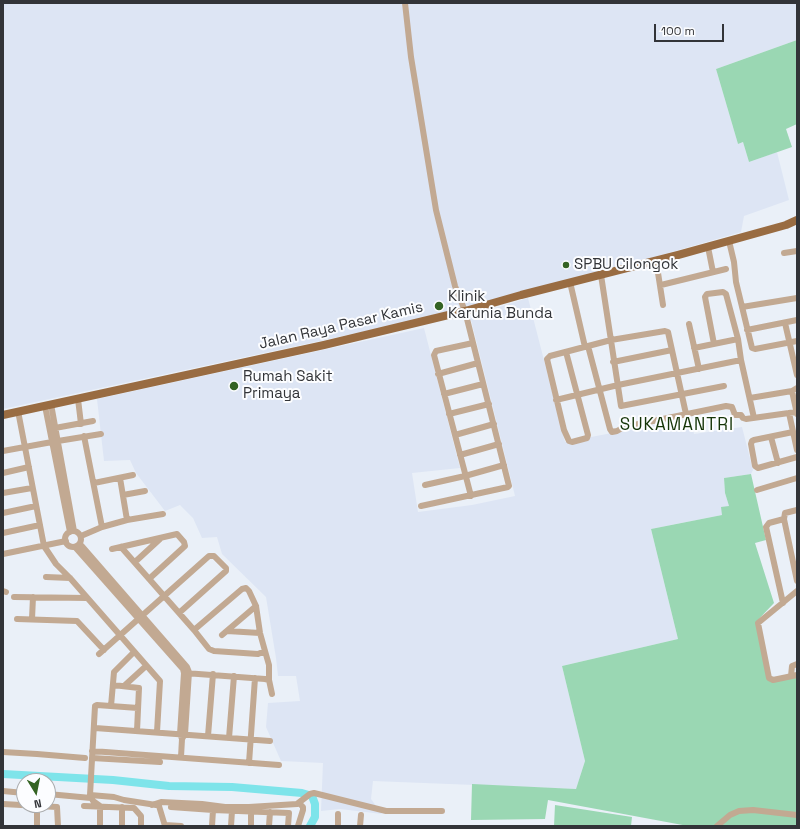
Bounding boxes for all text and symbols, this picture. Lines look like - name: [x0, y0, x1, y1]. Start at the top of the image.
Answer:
- scale bar: [656, 16, 726, 42]
- text: 100 m: [661, 23, 695, 39]
- place label: SPBU Cilongok: [574, 256, 678, 274]
- marker: SPBU Cilongok: [561, 260, 571, 270]
- place label: Klinik Karunia Bunda: [448, 288, 553, 323]
- street label: Jalan Raya Pasar Kamis: [257, 298, 425, 354]
- marker: Klinik Karunia Bunda: [433, 300, 445, 312]
- place label: Rumah Sakit Primaya: [243, 368, 333, 403]
- marker: Rumah Sakit Primaya: [228, 380, 240, 392]
- district label: SUKAMANTRI: [620, 415, 734, 435]
- north arrow: [16, 773, 56, 813]
- text: N: [33, 796, 43, 811]

